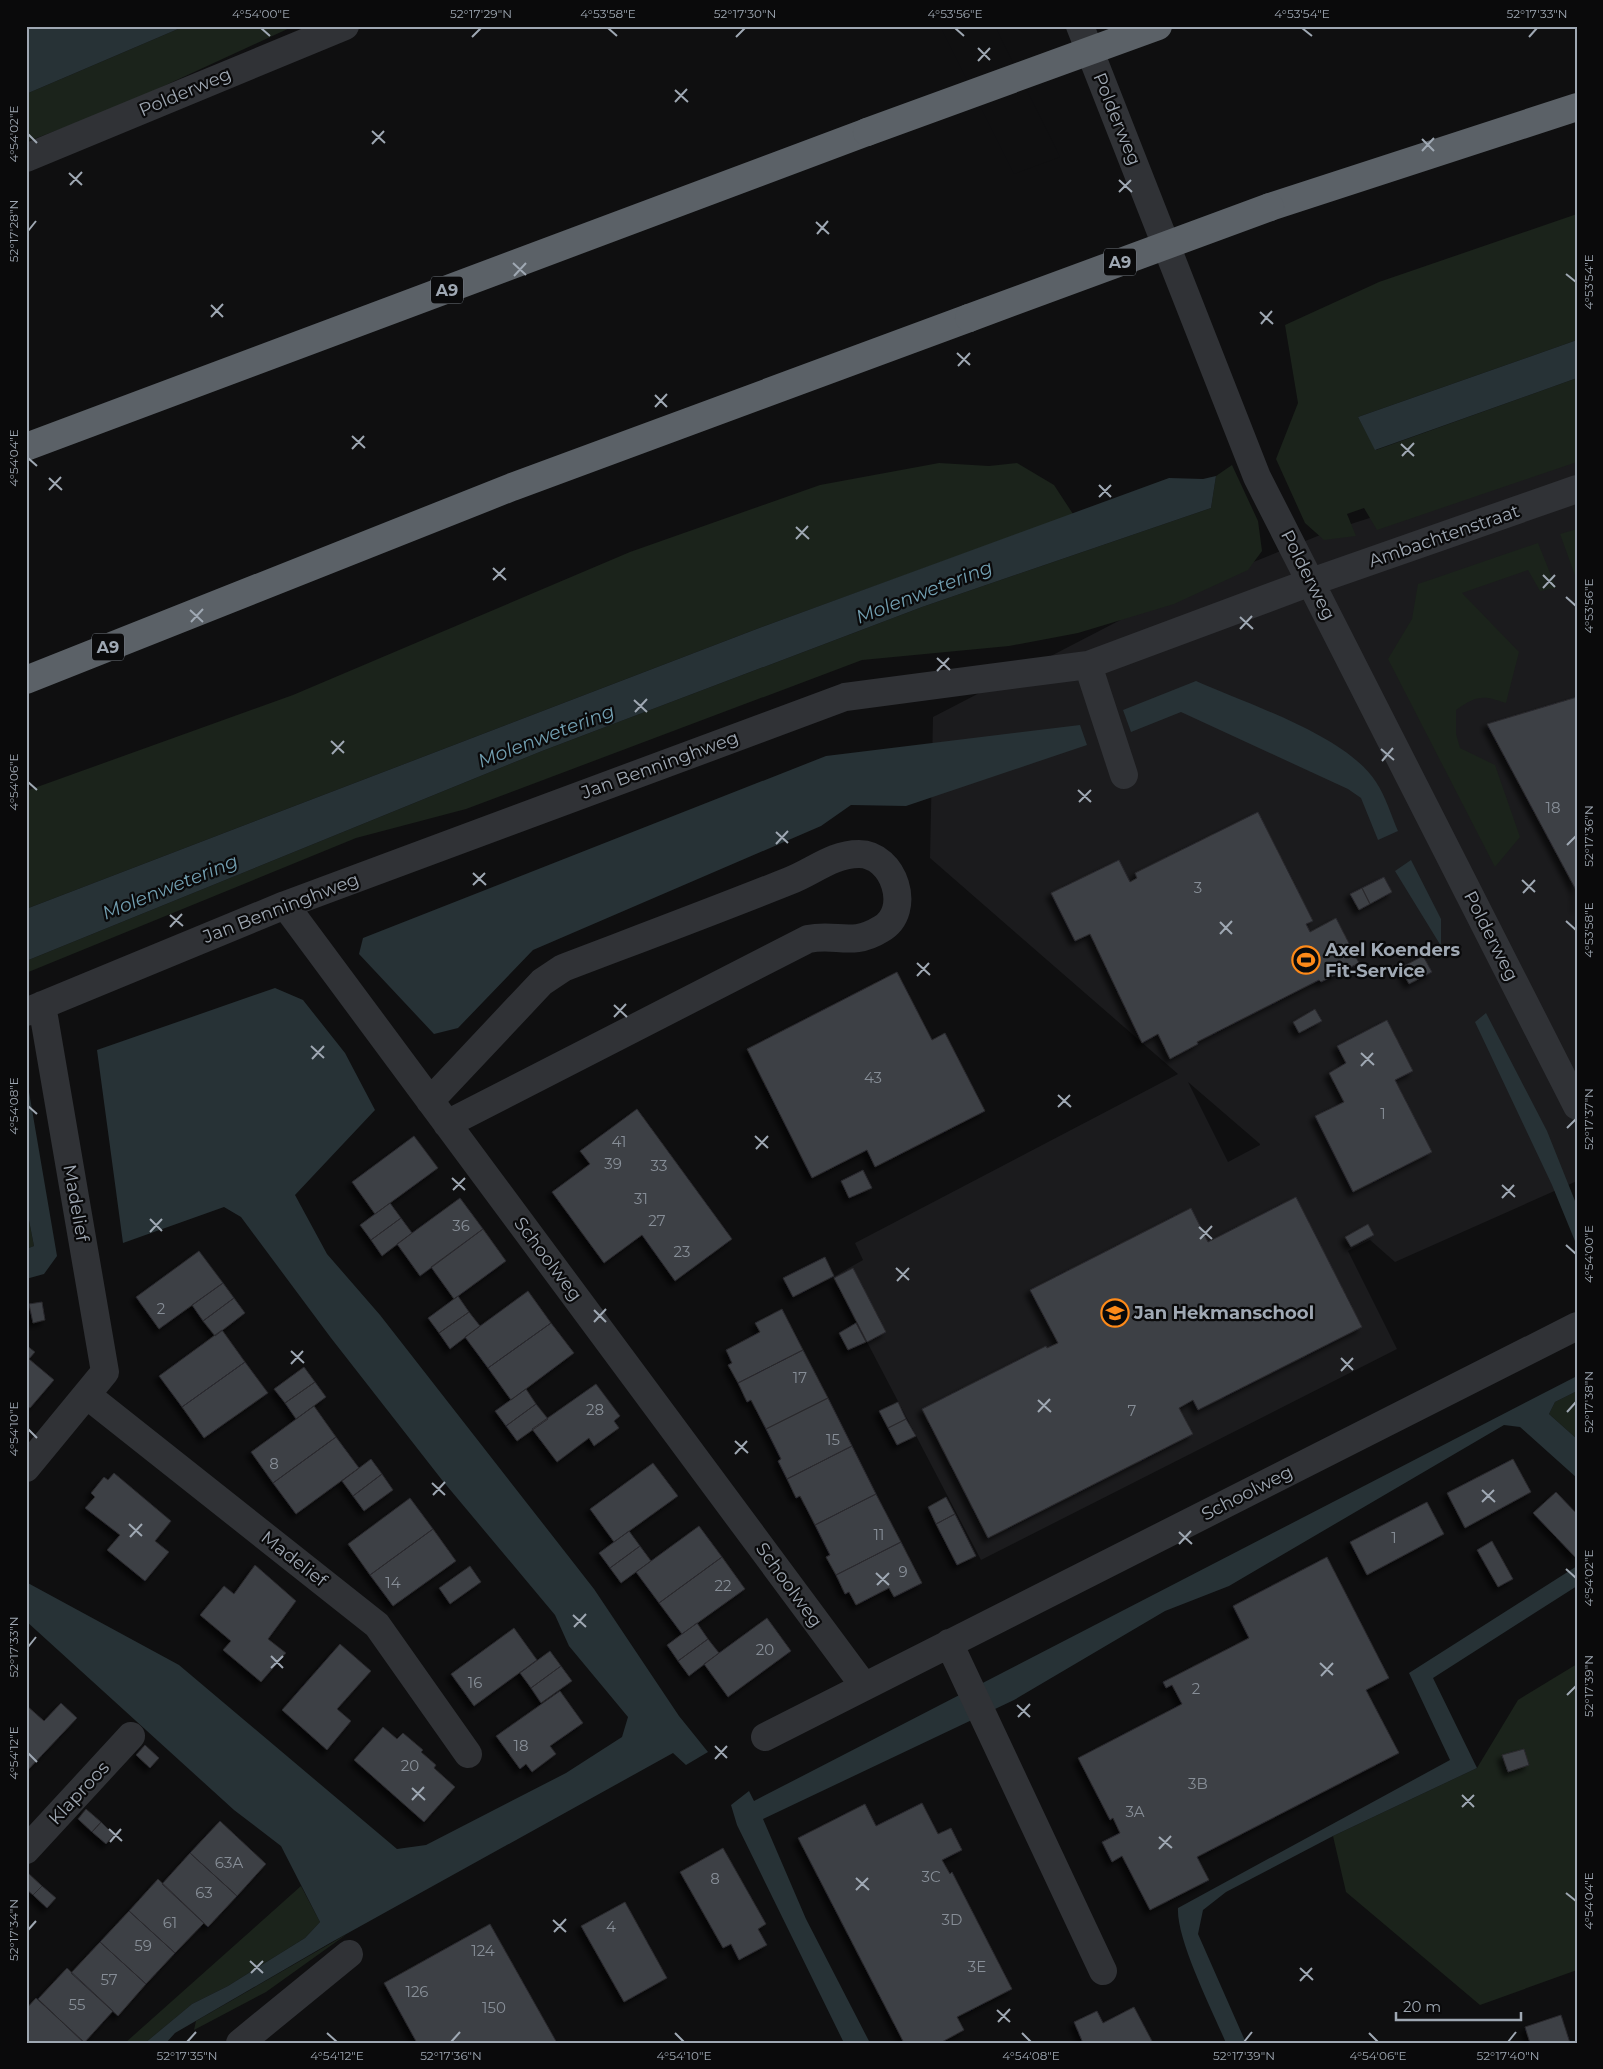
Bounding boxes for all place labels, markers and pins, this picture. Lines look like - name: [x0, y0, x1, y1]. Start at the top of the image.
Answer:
- place label: Axel Koenders Fit-Service: [1324, 939, 1461, 982]
- sports icon: Axel Koenders Fit-Service: [1291, 945, 1321, 975]
- school or university icon: Jan Hekmanschool: [1100, 1298, 1130, 1328]
- place label: Jan Hekmanschool: [1133, 1302, 1314, 1324]

